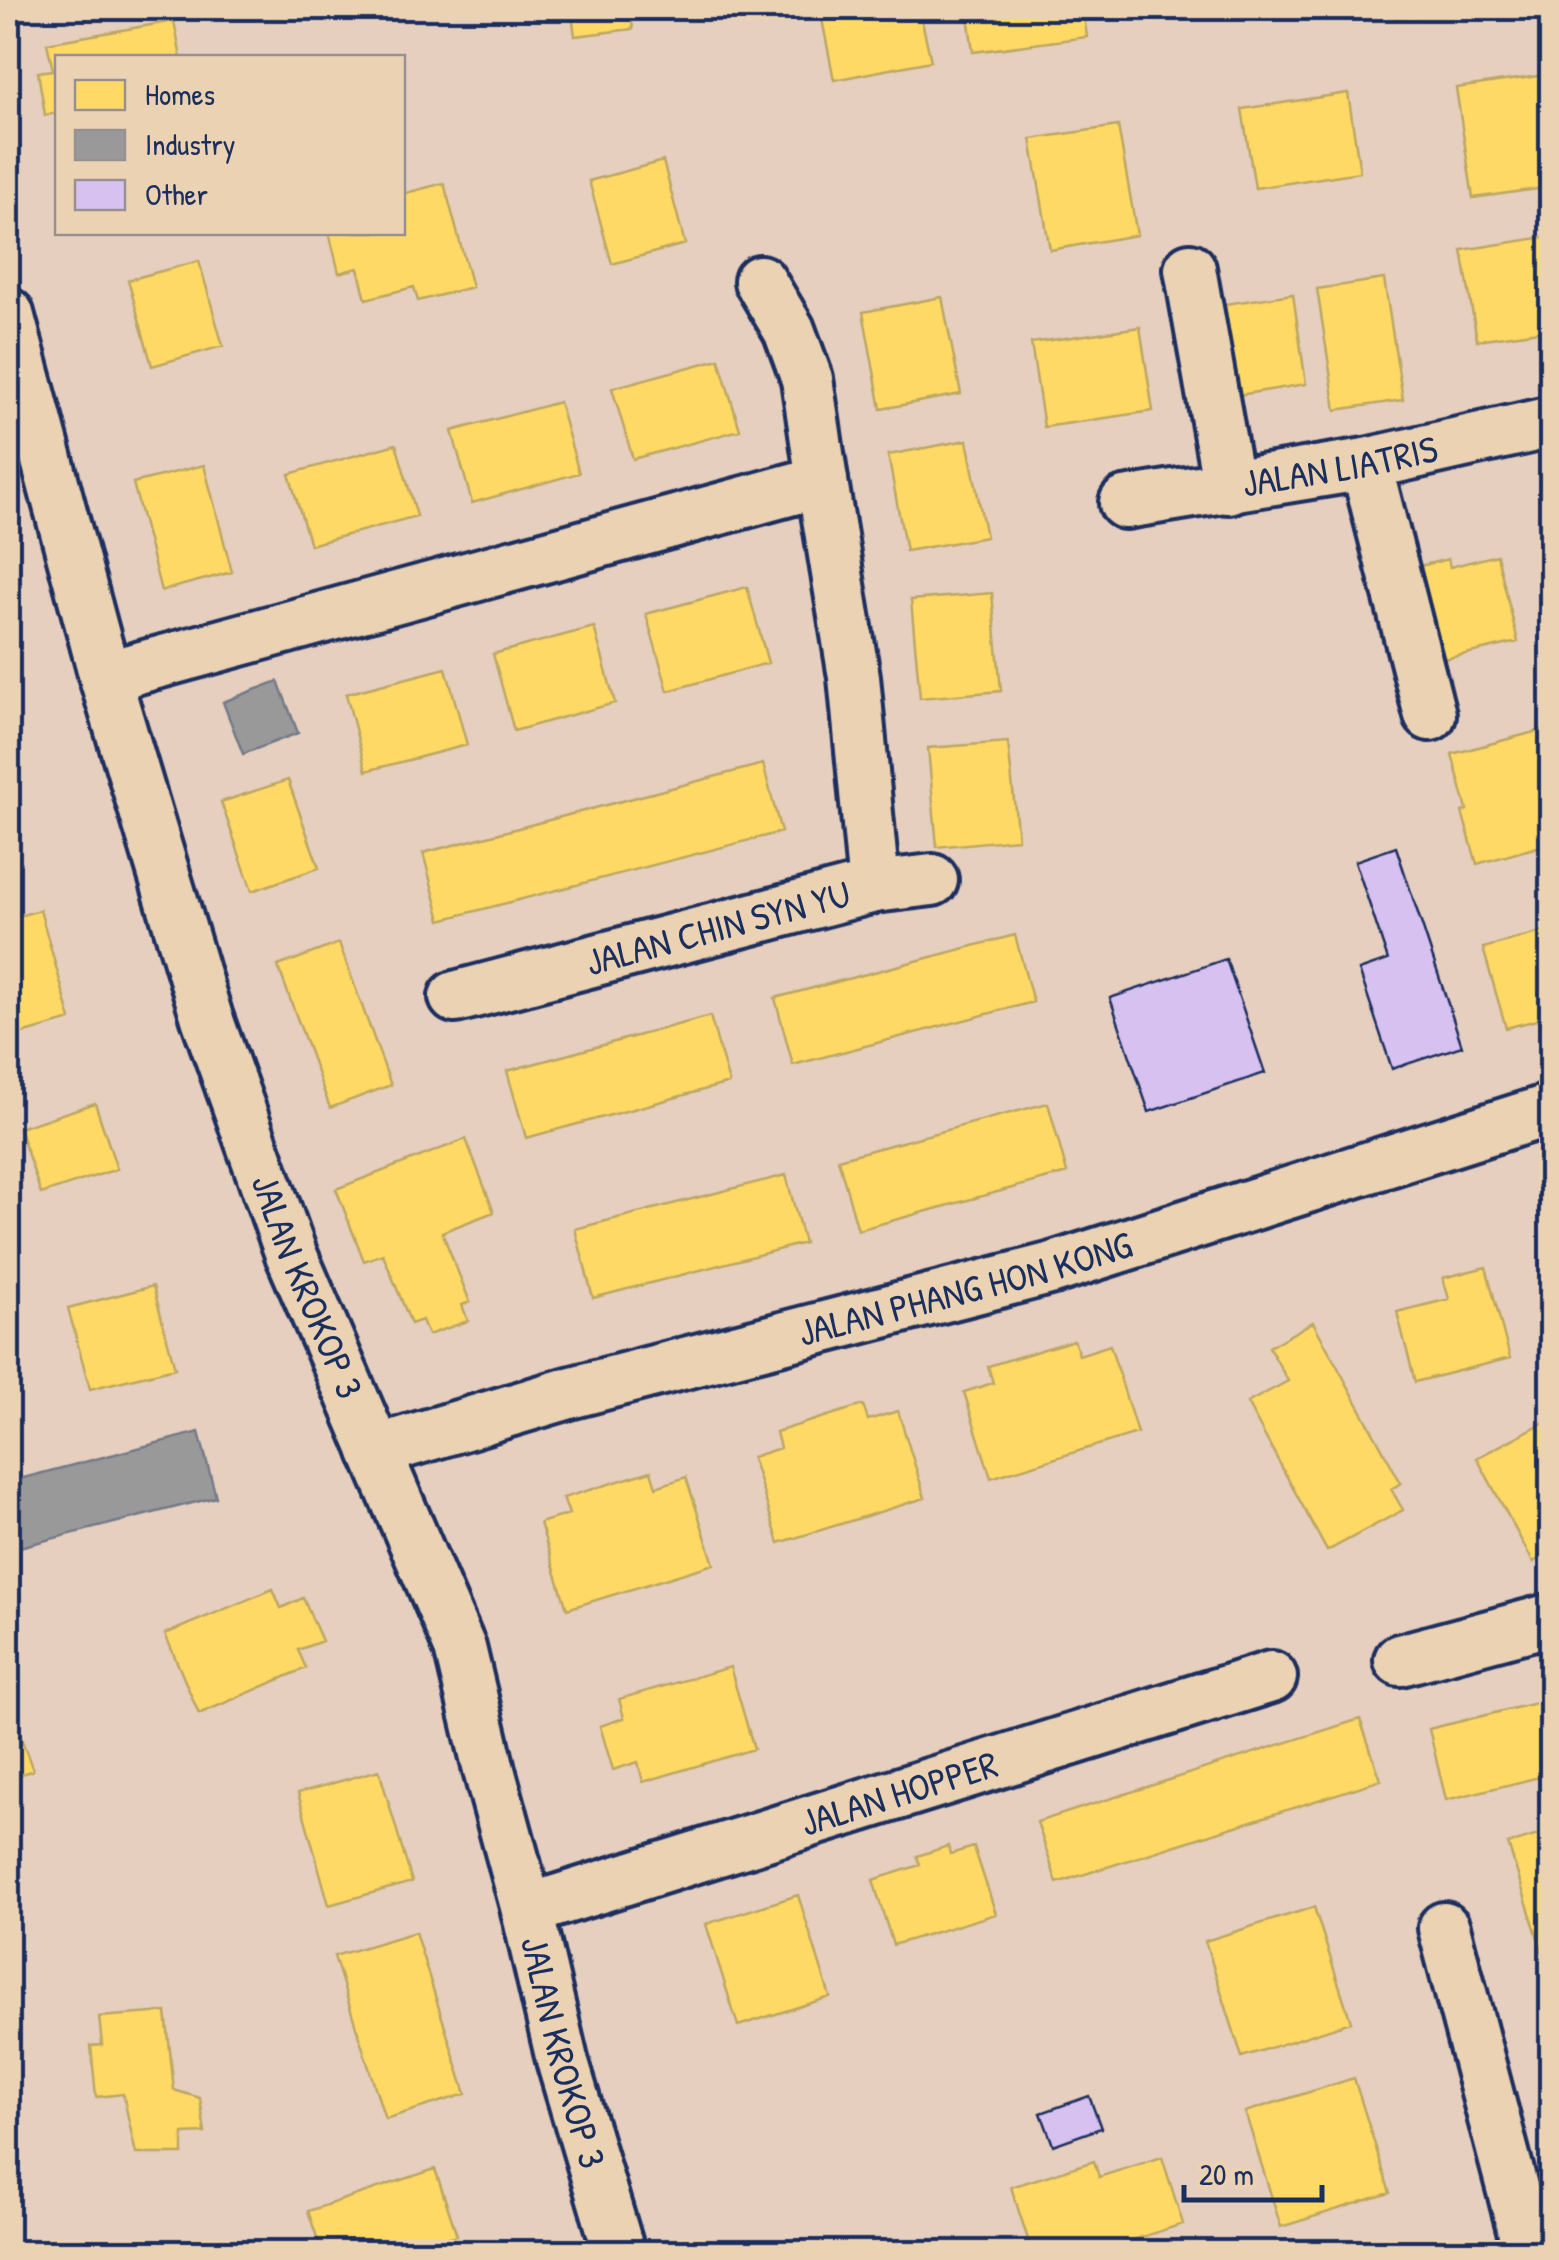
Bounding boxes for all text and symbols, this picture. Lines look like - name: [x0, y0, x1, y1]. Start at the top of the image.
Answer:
- legend: [55, 55, 405, 235]
- text: Homes: [145, 74, 215, 114]
- text: Industry: [145, 124, 235, 164]
- text: Other: [145, 174, 209, 214]
- street label: JALAN LIATRIS: [1238, 422, 1442, 509]
- street label: JALAN CHIN SYN YU: [580, 867, 856, 987]
- street label: JALAN KROKOP 3: [240, 1167, 377, 1406]
- street label: JALAN PHANG HON KONG: [792, 1217, 1139, 1358]
- street label: JALAN HOPPER: [794, 1737, 1004, 1848]
- street label: JALAN KROKOP 3: [509, 1931, 620, 2174]
- scale bar: [1184, 2140, 1322, 2202]
- text: 20 m: [1199, 2154, 1254, 2194]

